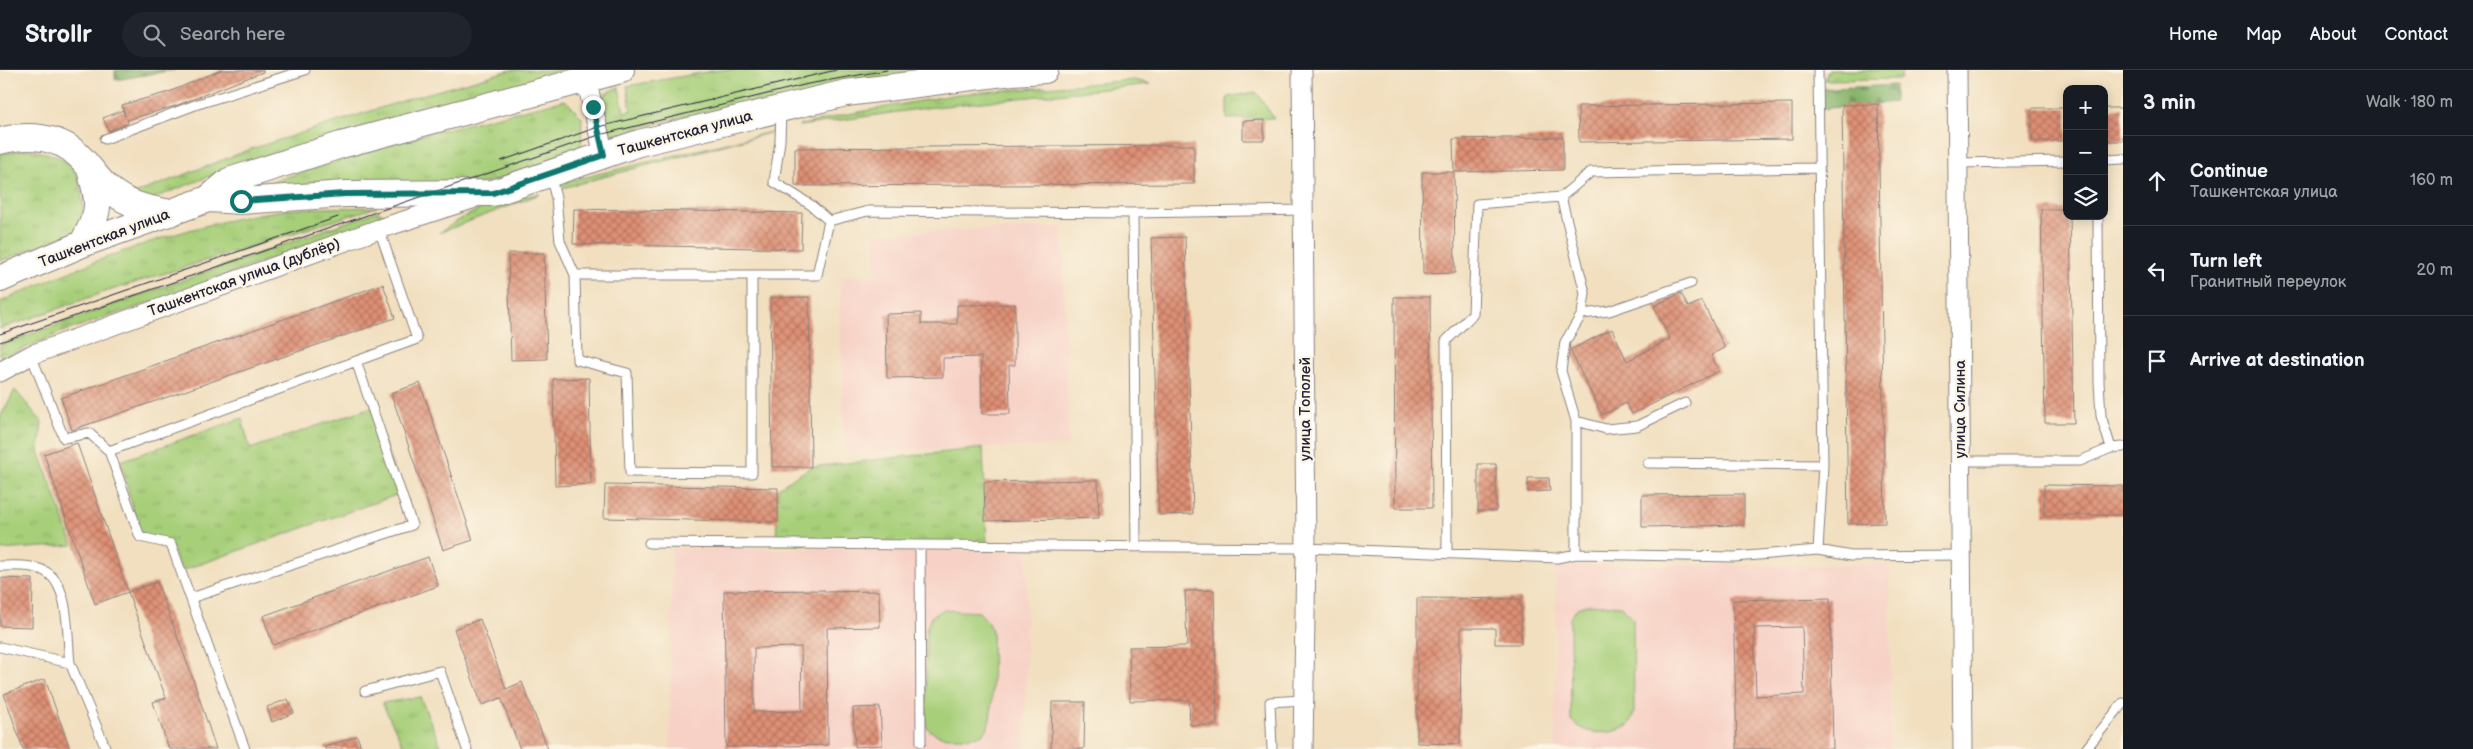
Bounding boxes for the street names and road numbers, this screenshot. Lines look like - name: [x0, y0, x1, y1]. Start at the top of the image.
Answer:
- street label: Ташкентская улица: [616, 106, 755, 161]
- street label: Ташкентская улица: [36, 205, 172, 272]
- street label: Ташкентская улица (дублёр): [146, 234, 343, 321]
- street label: улица Тополей: [1296, 357, 1315, 461]
- street label: улица Силина: [1951, 360, 1970, 458]

